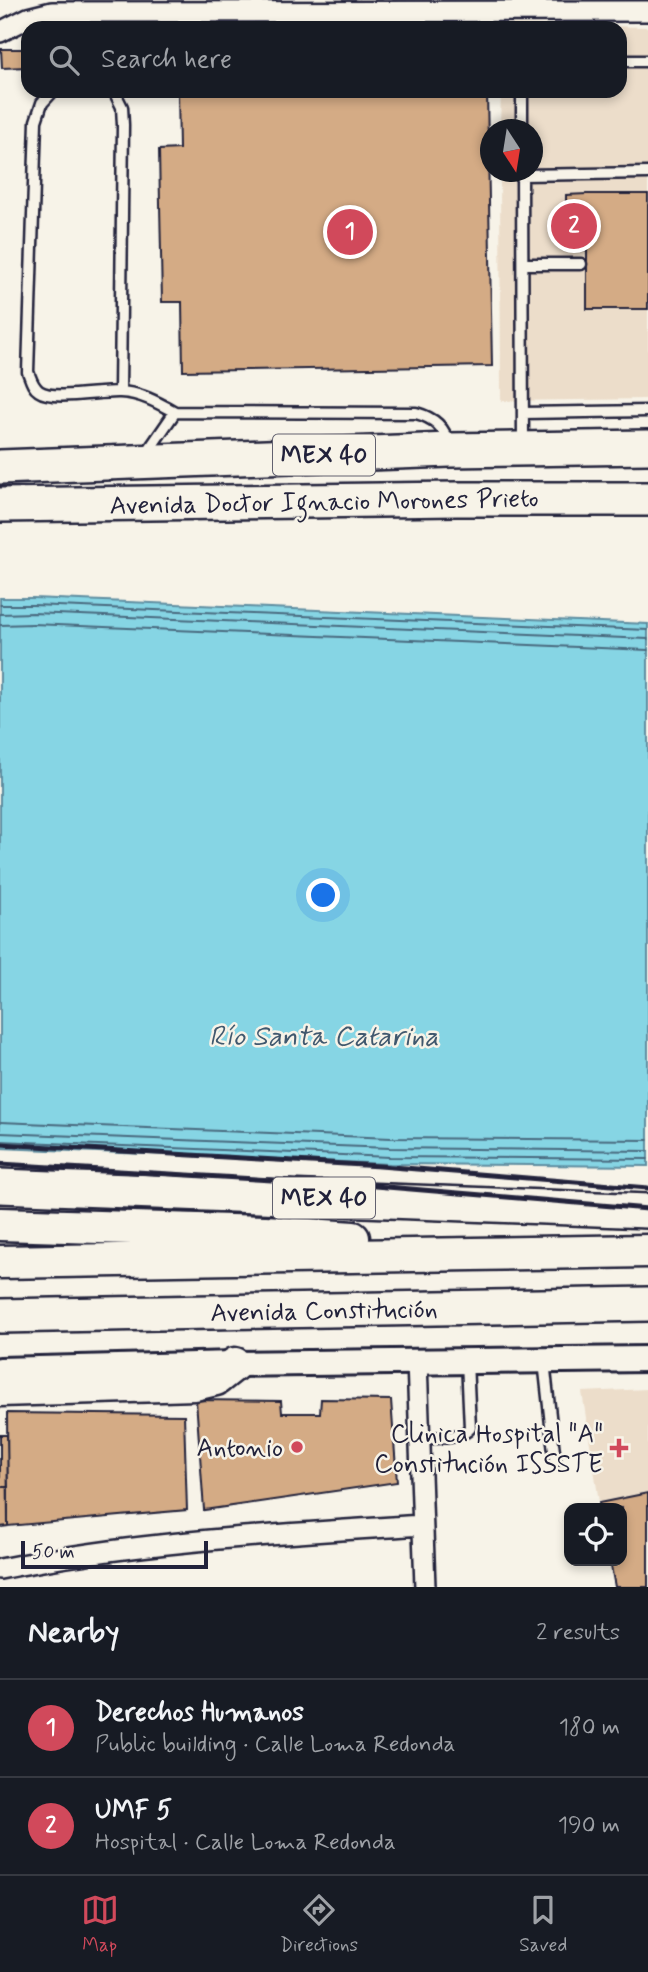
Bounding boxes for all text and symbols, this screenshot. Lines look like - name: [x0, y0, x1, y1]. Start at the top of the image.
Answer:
- search box: [21, 21, 627, 98]
- icon: search: [45, 41, 83, 79]
- text: Search here: [101, 43, 232, 77]
- north arrow: [480, 119, 543, 182]
- pin: 2: [551, 200, 597, 252]
- pin: 1: [327, 206, 373, 258]
- road number: MEX 40: [273, 434, 375, 476]
- street label: Avenida Doctor Ignacio Morones Prieto: [109, 482, 539, 527]
- your location: [306, 878, 340, 912]
- water label: Río Santa Catarina: [209, 1019, 439, 1056]
- road number: MEX 40: [273, 1178, 375, 1218]
- street label: Avenida Constitución: [210, 1293, 438, 1331]
- place label: Clinica Hospital "A" Constitución ISSSTE: [374, 1418, 603, 1482]
- place label: Antonio: [196, 1432, 283, 1466]
- marker: Clinica Hospital "A" Constitución ISSSTE: [609, 1438, 629, 1458]
- marker: Antonio: [289, 1439, 305, 1455]
- map controls: [564, 1503, 627, 1566]
- button: locate: [564, 1503, 627, 1566]
- scale bar: [21, 1538, 208, 1570]
- text: 50 m: [32, 1540, 75, 1565]
- text: Nearby: [28, 1613, 119, 1652]
- text: 2 results: [536, 1618, 620, 1648]
- text: Derechos Humanos: [95, 1696, 304, 1730]
- text: 1: [46, 1713, 56, 1743]
- text: 180 m: [559, 1713, 620, 1743]
- text: Public building · Calle Loma Redonda: [95, 1730, 455, 1760]
- text: UMF 5: [95, 1794, 172, 1828]
- text: 2: [45, 1811, 57, 1841]
- text: 190 m: [558, 1811, 620, 1841]
- text: Hospital · Calle Loma Redonda: [95, 1828, 396, 1858]
- tab: Map: [81, 1891, 119, 1958]
- tab: Directions: [280, 1891, 358, 1958]
- tab: Saved: [519, 1891, 567, 1958]

